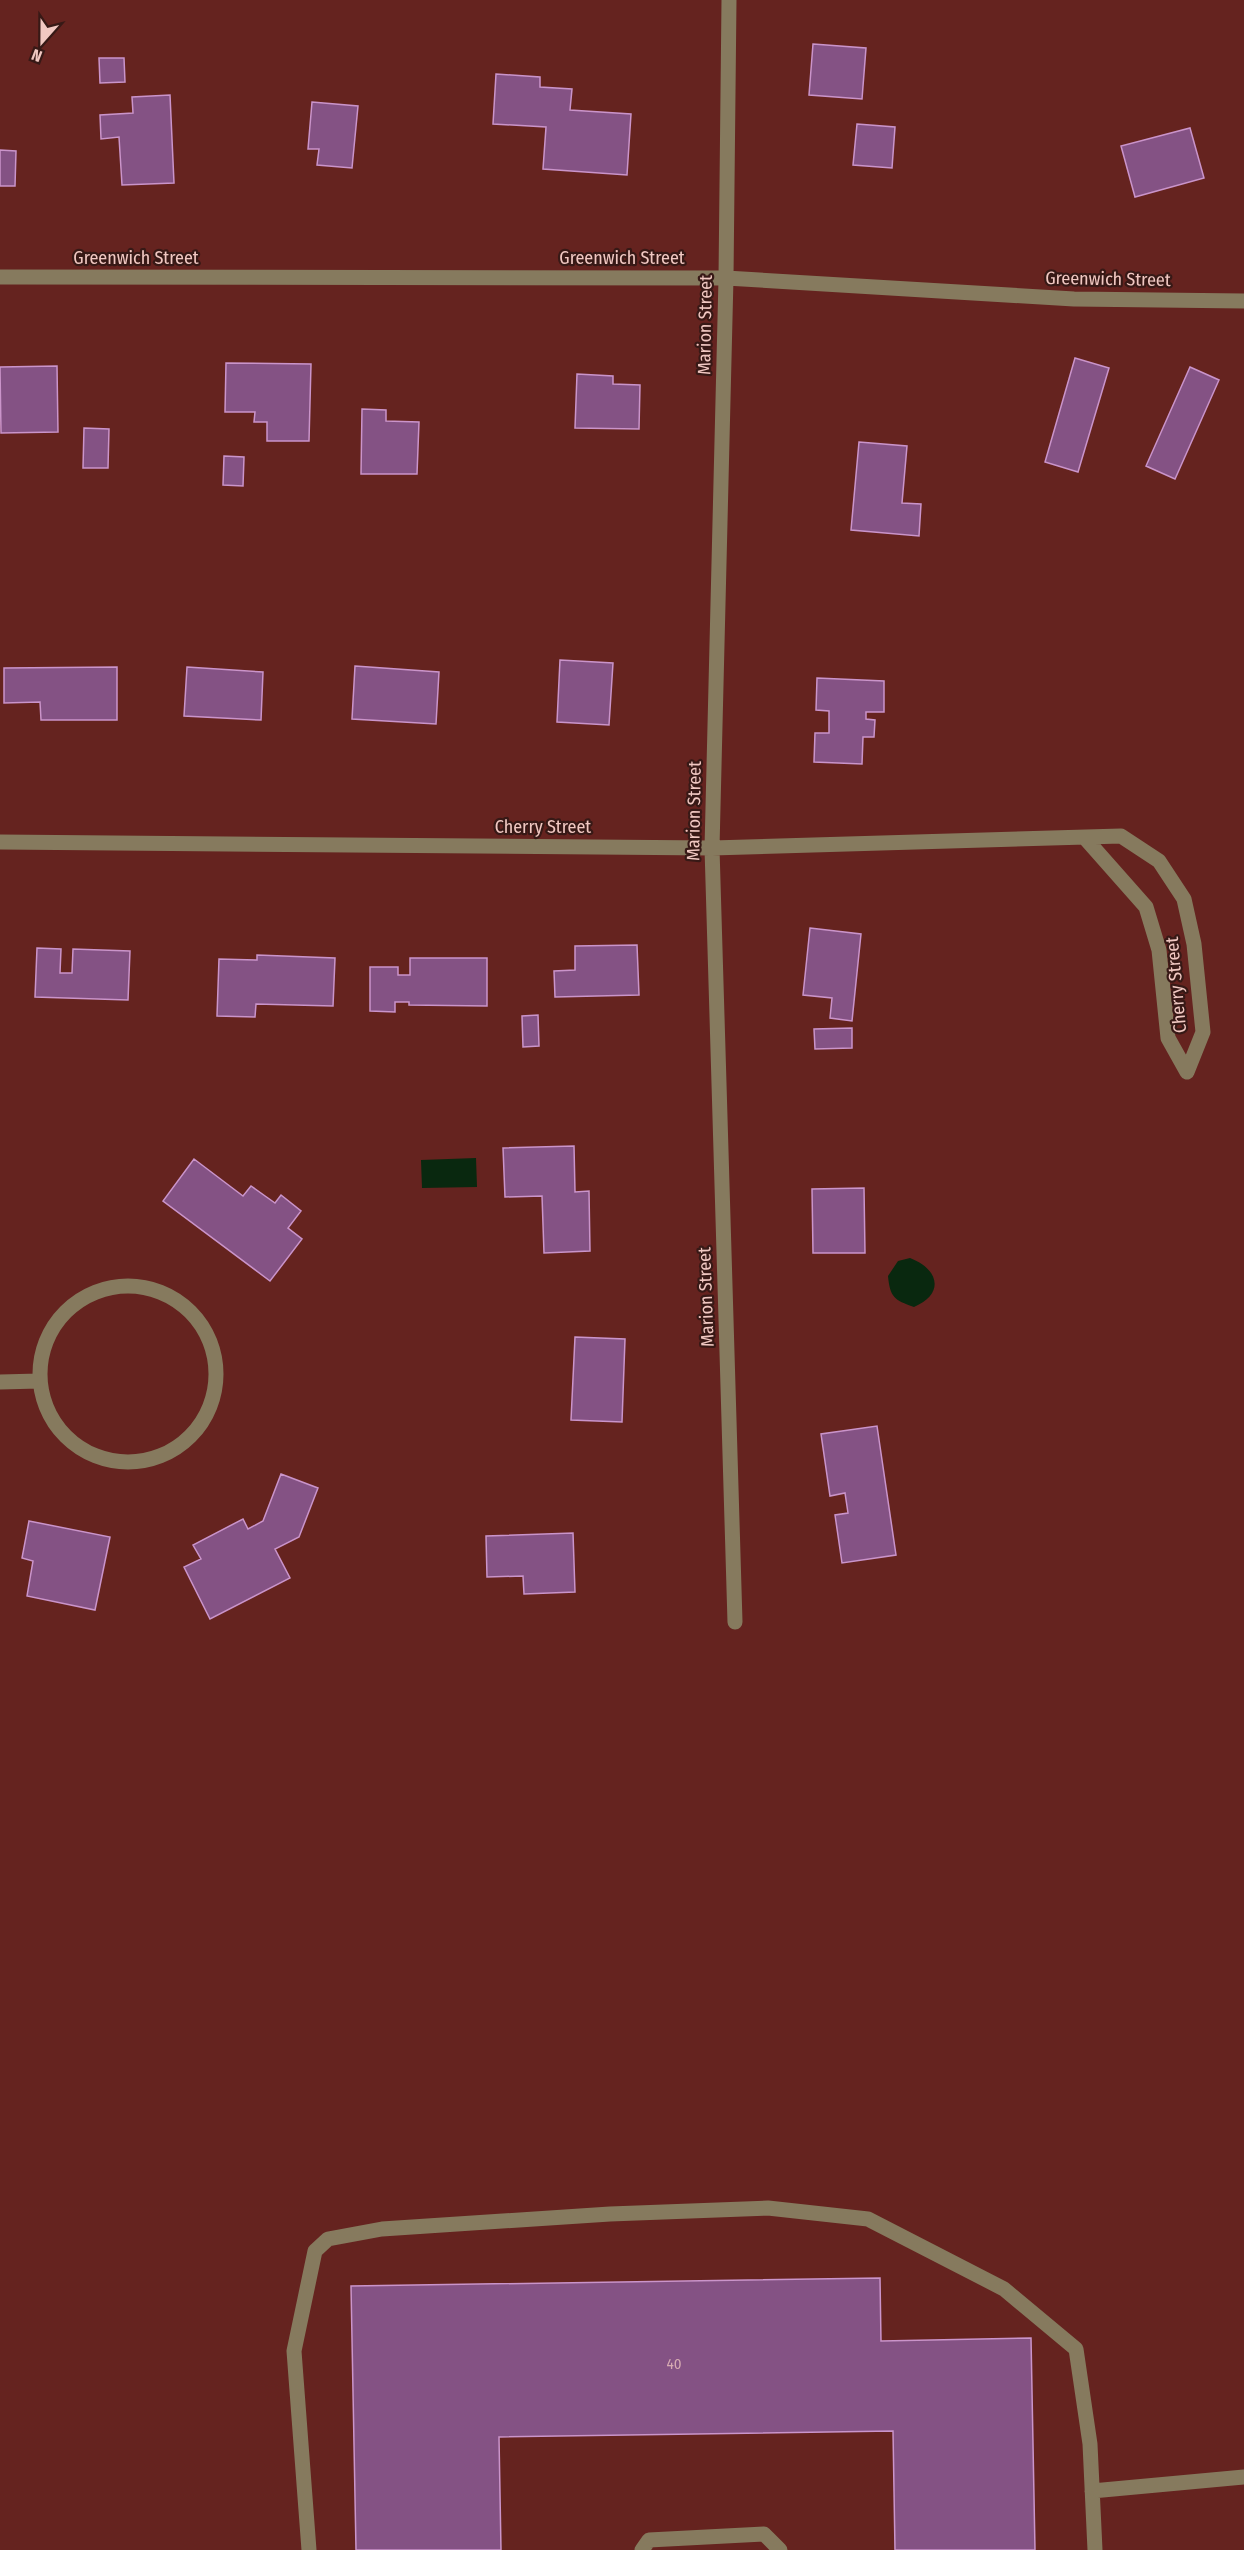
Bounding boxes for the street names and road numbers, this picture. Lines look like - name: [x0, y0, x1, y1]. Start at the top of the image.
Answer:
- street label: Greenwich Street: [73, 247, 199, 269]
- street label: Greenwich Street: [559, 247, 685, 269]
- street label: Greenwich Street: [1045, 267, 1171, 291]
- street label: Marion Street: [693, 275, 717, 375]
- street label: Marion Street: [682, 761, 706, 861]
- street label: Cherry Street: [495, 816, 591, 838]
- street label: Cherry Street: [1161, 936, 1191, 1034]
- street label: Marion Street: [693, 1247, 719, 1347]

